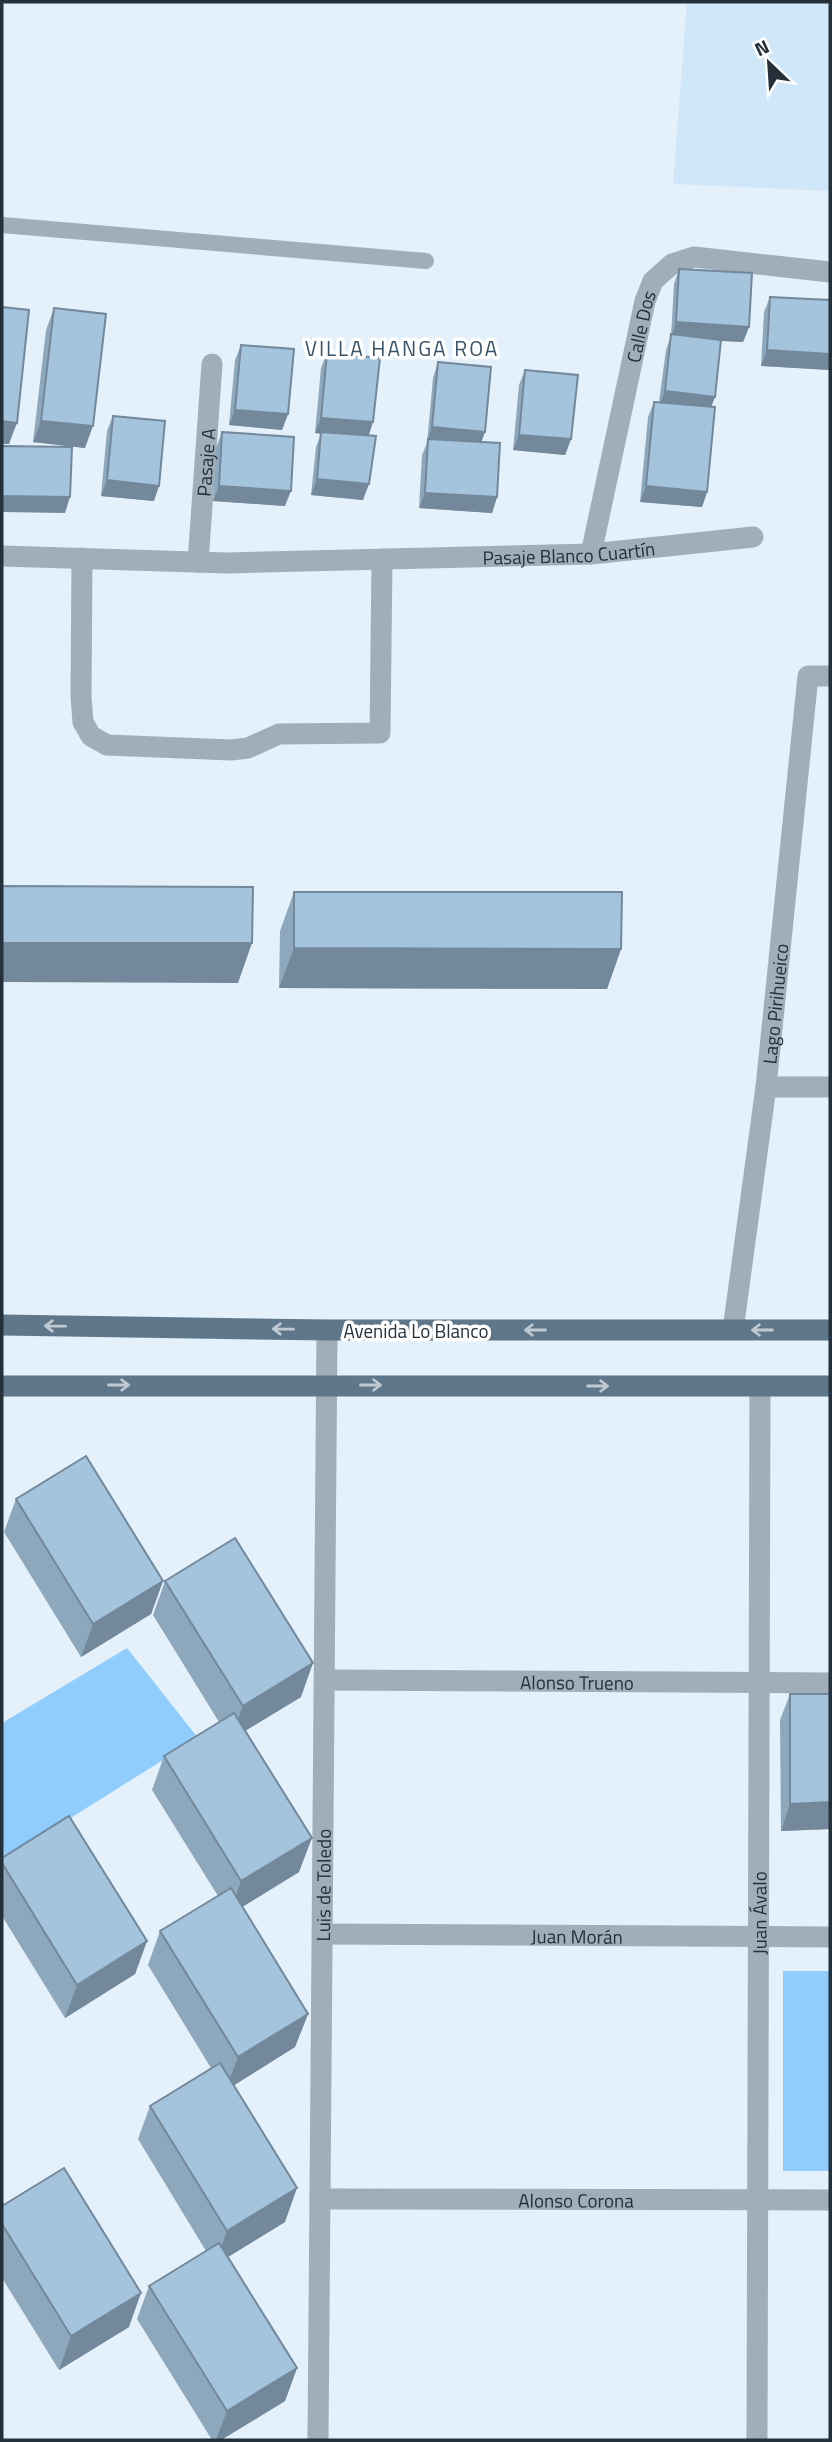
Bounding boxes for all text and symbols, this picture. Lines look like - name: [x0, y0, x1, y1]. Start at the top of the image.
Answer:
- north arrow: [734, 28, 804, 98]
- text: N: [750, 31, 774, 63]
- street label: Calle Dos: [618, 285, 663, 365]
- district label: VILLA HANGA ROA: [305, 332, 499, 364]
- street label: Pasaje A: [188, 427, 222, 497]
- street label: Pasaje Blanco Cuartín: [482, 533, 656, 571]
- street label: Lago Pirihueico: [754, 942, 795, 1065]
- street label: Avenida Lo Blanco: [344, 1316, 488, 1345]
- one-way arrow: [44, 1319, 67, 1333]
- one-way arrow: [271, 1322, 294, 1336]
- one-way arrow: [523, 1323, 546, 1337]
- one-way arrow: [751, 1323, 774, 1337]
- one-way arrow: [107, 1378, 130, 1392]
- one-way arrow: [359, 1378, 382, 1392]
- one-way arrow: [587, 1379, 610, 1392]
- street label: Alonso Trueno: [520, 1667, 634, 1696]
- street label: Luis de Toledo: [308, 1829, 337, 1941]
- street label: Juan Ávalo: [744, 1871, 773, 1955]
- street label: Juan Morán: [531, 1921, 623, 1950]
- street label: Alonso Corona: [518, 2185, 634, 2214]

